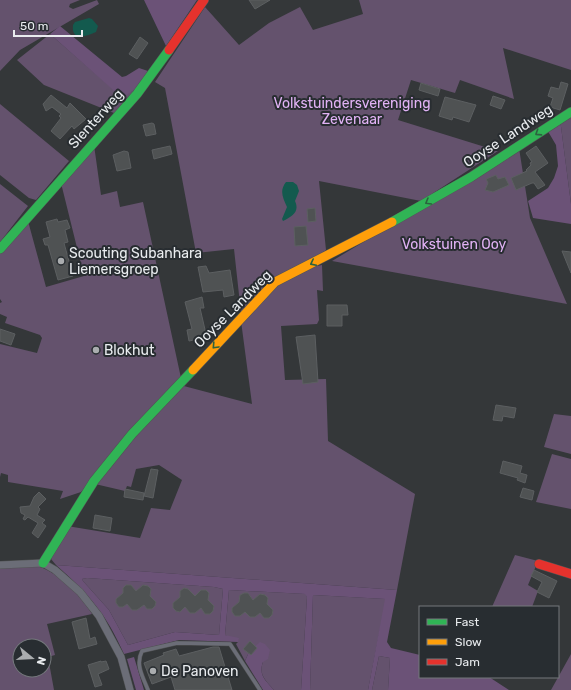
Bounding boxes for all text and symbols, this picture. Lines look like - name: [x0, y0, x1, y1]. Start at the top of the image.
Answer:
- scale bar: [14, 12, 82, 38]
- text: 50 m: [20, 19, 48, 33]
- street label: Slenterweg: [65, 86, 127, 152]
- park label: Volkstuindersvereniging Zevenaar: [273, 95, 431, 128]
- street label: Ooyse Landweg: [460, 101, 556, 171]
- one-way arrow: [535, 129, 542, 136]
- one-way arrow: [425, 197, 432, 204]
- park label: Volkstuinen Ooy: [402, 236, 507, 253]
- place label: Scouting Subanhara Liemersgroep: [69, 245, 202, 278]
- marker: Scouting Subanhara Liemersgroep: [56, 256, 66, 266]
- one-way arrow: [310, 258, 317, 266]
- street label: Ooyse Landweg: [191, 267, 275, 351]
- one-way arrow: [212, 341, 220, 349]
- place label: Blokhut: [104, 342, 155, 359]
- marker: Blokhut: [91, 345, 101, 355]
- legend: [419, 606, 559, 678]
- text: Fast: [455, 615, 479, 629]
- text: Slow: [455, 635, 482, 649]
- north arrow: [12, 638, 52, 678]
- text: N: [34, 655, 48, 667]
- text: Jam: [455, 655, 480, 669]
- place label: De Panoven: [161, 663, 239, 680]
- marker: De Panoven: [148, 666, 158, 676]

